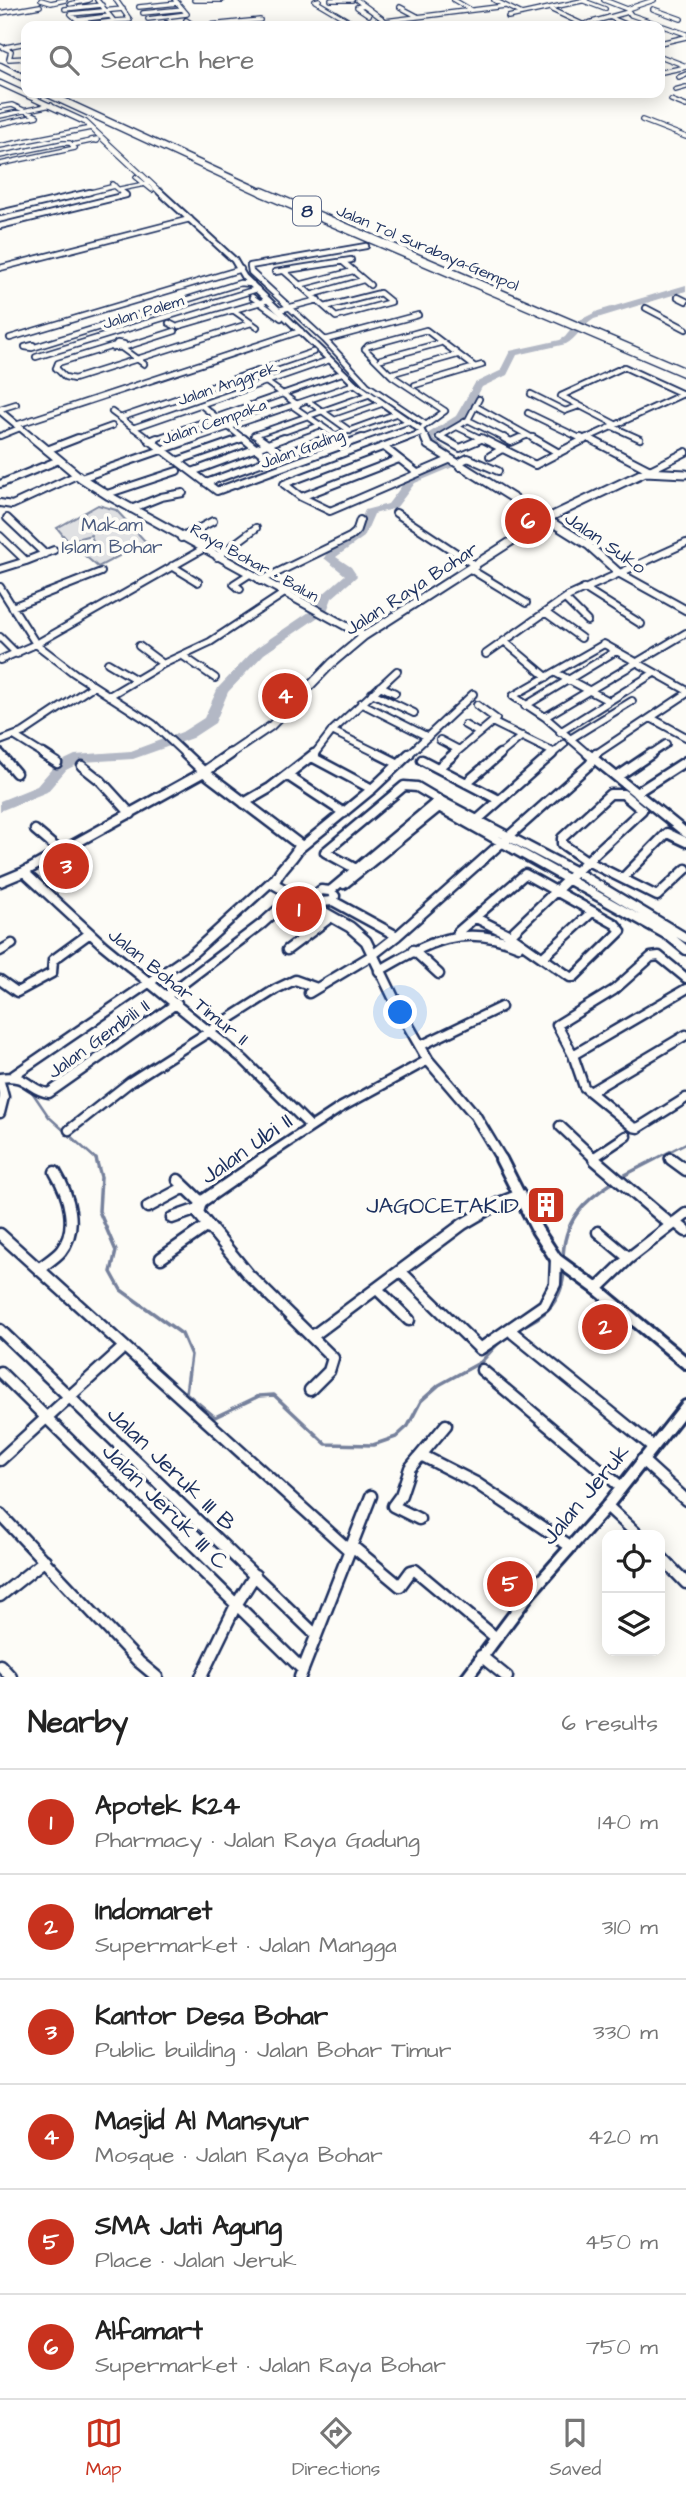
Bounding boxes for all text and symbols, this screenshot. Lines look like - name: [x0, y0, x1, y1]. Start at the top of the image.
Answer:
- search box: [21, 21, 665, 98]
- icon: search: [45, 41, 83, 79]
- text: Search here: [101, 42, 254, 78]
- road number: 8: [293, 196, 321, 226]
- street label: Jalan Tol Surabaya–Gempol: [332, 199, 522, 297]
- street label: Jalan Palem: [100, 289, 187, 335]
- street label: Jalan Anggrek: [175, 357, 280, 412]
- street label: Jalan Cempaka: [159, 394, 269, 450]
- street label: Jalan Gading: [257, 424, 348, 475]
- pin: 6: [505, 495, 551, 547]
- street label: Jalan Suko: [559, 505, 652, 581]
- park label: Makam Islam Bohar: [61, 512, 163, 561]
- street label: Raya Bohar - Balun: [186, 518, 323, 608]
- street label: Jalan Raya Bohar: [340, 536, 485, 643]
- pin: 4: [262, 670, 308, 722]
- pin: 3: [43, 840, 89, 892]
- pin: 1: [276, 883, 322, 935]
- street label: Jalan Bohar Timur II: [102, 922, 254, 1052]
- street label: Jalan Gembili II: [42, 993, 156, 1086]
- your location: [383, 995, 417, 1029]
- street label: Jalan Ubi II: [194, 1105, 299, 1192]
- building icon: JAGOCETAK.ID: [525, 1184, 567, 1226]
- place label: JAGOCETAK.ID: [366, 1190, 519, 1222]
- pin: 2: [582, 1301, 628, 1353]
- street label: Jalan Jeruk III B: [100, 1399, 243, 1539]
- street label: Jalan Jeruk III C: [95, 1436, 236, 1577]
- street label: Jalan Jeruk: [534, 1437, 638, 1552]
- map controls: [602, 1530, 665, 1656]
- button: locate: [602, 1530, 665, 1593]
- pin: 5: [487, 1558, 533, 1610]
- button: layers: [602, 1593, 665, 1656]
- text: Nearby: [28, 1702, 128, 1744]
- text: 6 results: [562, 1707, 658, 1739]
- text: Apotek K24: [95, 1788, 240, 1824]
- text: 1: [50, 1806, 52, 1838]
- text: 140 m: [598, 1806, 658, 1838]
- text: Pharmacy · Jalan Raya Gadung: [95, 1824, 420, 1856]
- text: Indomaret: [95, 1893, 212, 1929]
- text: 2: [44, 1911, 58, 1943]
- text: 310 m: [602, 1911, 658, 1943]
- text: Supermarket · Jalan Mangga: [95, 1929, 397, 1961]
- text: Kantor Desa Bohar: [95, 1998, 328, 2034]
- text: 3: [45, 2016, 57, 2048]
- text: 330 m: [593, 2016, 658, 2048]
- text: Public building · Jalan Bohar Timur: [95, 2034, 451, 2066]
- text: Masjid Al Mansyur: [95, 2103, 309, 2139]
- text: 4: [43, 2121, 59, 2153]
- text: 420 m: [588, 2121, 658, 2153]
- text: Mosque · Jalan Raya Bohar: [95, 2139, 383, 2171]
- text: SMA Jati Agung: [95, 2208, 282, 2244]
- text: 5: [43, 2226, 59, 2258]
- text: 450 m: [584, 2226, 658, 2258]
- text: Place · Jalan Jeruk: [95, 2244, 297, 2276]
- text: Alfamart: [95, 2313, 203, 2349]
- text: 6: [44, 2331, 58, 2363]
- text: 750 m: [586, 2331, 658, 2363]
- text: Supermarket · Jalan Raya Bohar: [95, 2349, 446, 2381]
- tab: Map: [85, 2414, 123, 2483]
- tab: Directions: [292, 2414, 380, 2483]
- tab: Saved: [550, 2414, 601, 2483]

